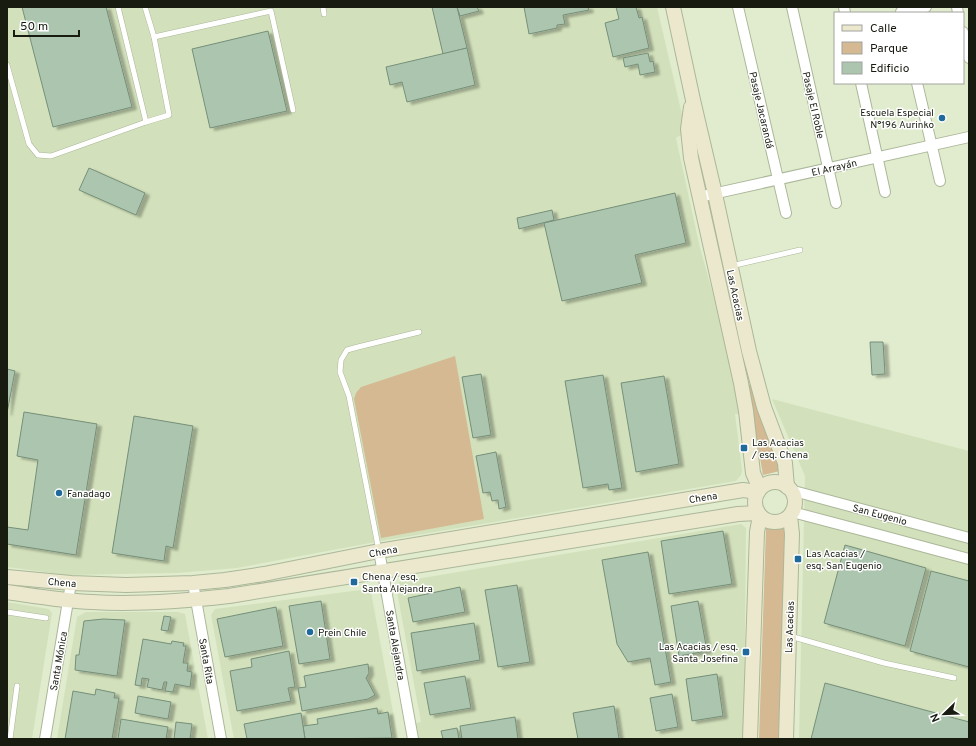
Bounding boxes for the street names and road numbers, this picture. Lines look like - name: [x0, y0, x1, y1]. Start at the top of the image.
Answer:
- street label: Pasaje Jacarandá: [745, 71, 776, 150]
- street label: Pasaje El Roble: [799, 71, 827, 140]
- street label: El Arrayán: [810, 157, 858, 180]
- street label: Las Acacias: [723, 269, 746, 322]
- street label: Chena: [688, 490, 718, 507]
- street label: San Eugenio: [851, 502, 909, 529]
- street label: Chena: [368, 544, 399, 561]
- street label: Chena: [47, 576, 77, 591]
- street label: Las Acacias: [783, 601, 798, 653]
- street label: Santa Alejandra: [382, 609, 407, 681]
- street label: Santa Mónica: [48, 631, 71, 692]
- street label: Santa Rita: [195, 637, 216, 685]

